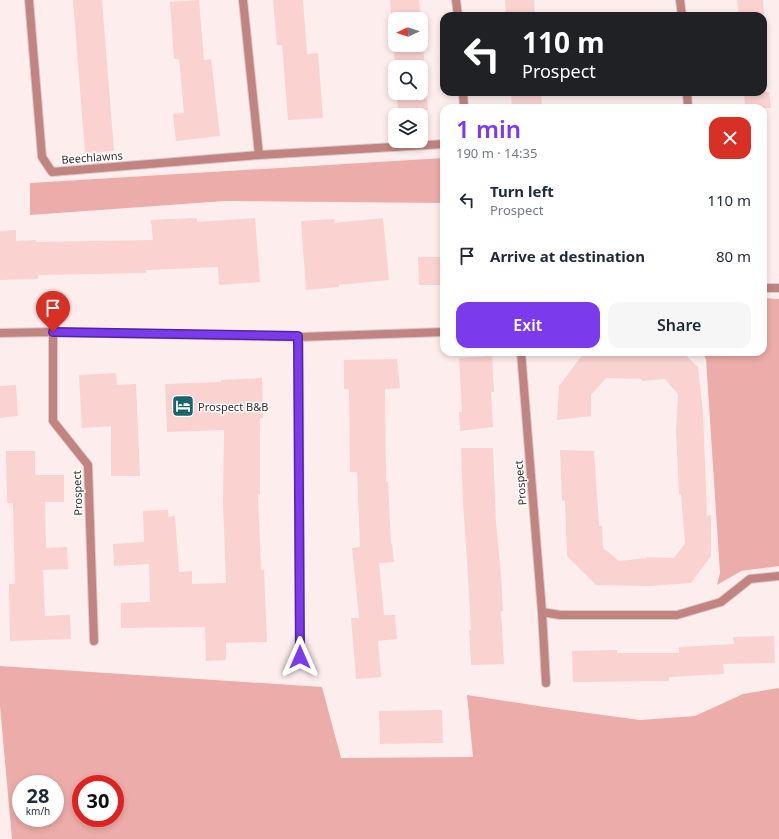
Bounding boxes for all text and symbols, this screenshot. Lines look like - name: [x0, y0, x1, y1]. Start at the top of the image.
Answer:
- north arrow: [388, 12, 428, 52]
- map controls: [388, 12, 428, 148]
- text: 110 m: [522, 23, 605, 61]
- icon: left: [456, 28, 508, 80]
- text: Prospect: [522, 59, 596, 83]
- button: search: [388, 60, 428, 100]
- button: layers: [388, 108, 428, 148]
- text: 1 min: [456, 112, 521, 145]
- button: close: [709, 117, 751, 159]
- text: 190 m · 14:35: [456, 144, 537, 162]
- street label: Beechlawns: [61, 147, 123, 167]
- text: Turn left: [490, 181, 554, 201]
- icon: left: [456, 189, 478, 211]
- text: 110 m: [707, 190, 751, 210]
- text: Prospect: [490, 201, 543, 219]
- icon: arrive: [456, 245, 478, 267]
- text: Arrive at destination: [490, 246, 645, 266]
- text: 80 m: [716, 246, 751, 266]
- pin: [36, 291, 70, 332]
- icon: arrive: [42, 297, 64, 319]
- button: Exit: [456, 302, 600, 348]
- button: Share: [608, 302, 751, 348]
- hotel icon: Prospect B&B: [170, 393, 196, 419]
- place label: Prospect B&B: [198, 399, 268, 414]
- street label: Prospect: [511, 460, 529, 506]
- street label: Prospect: [69, 470, 85, 516]
- position arrow: [279, 636, 321, 678]
- speed limit sign: 30: [72, 775, 124, 827]
- text: 28: [27, 782, 49, 809]
- text: km/h: [26, 804, 50, 818]

